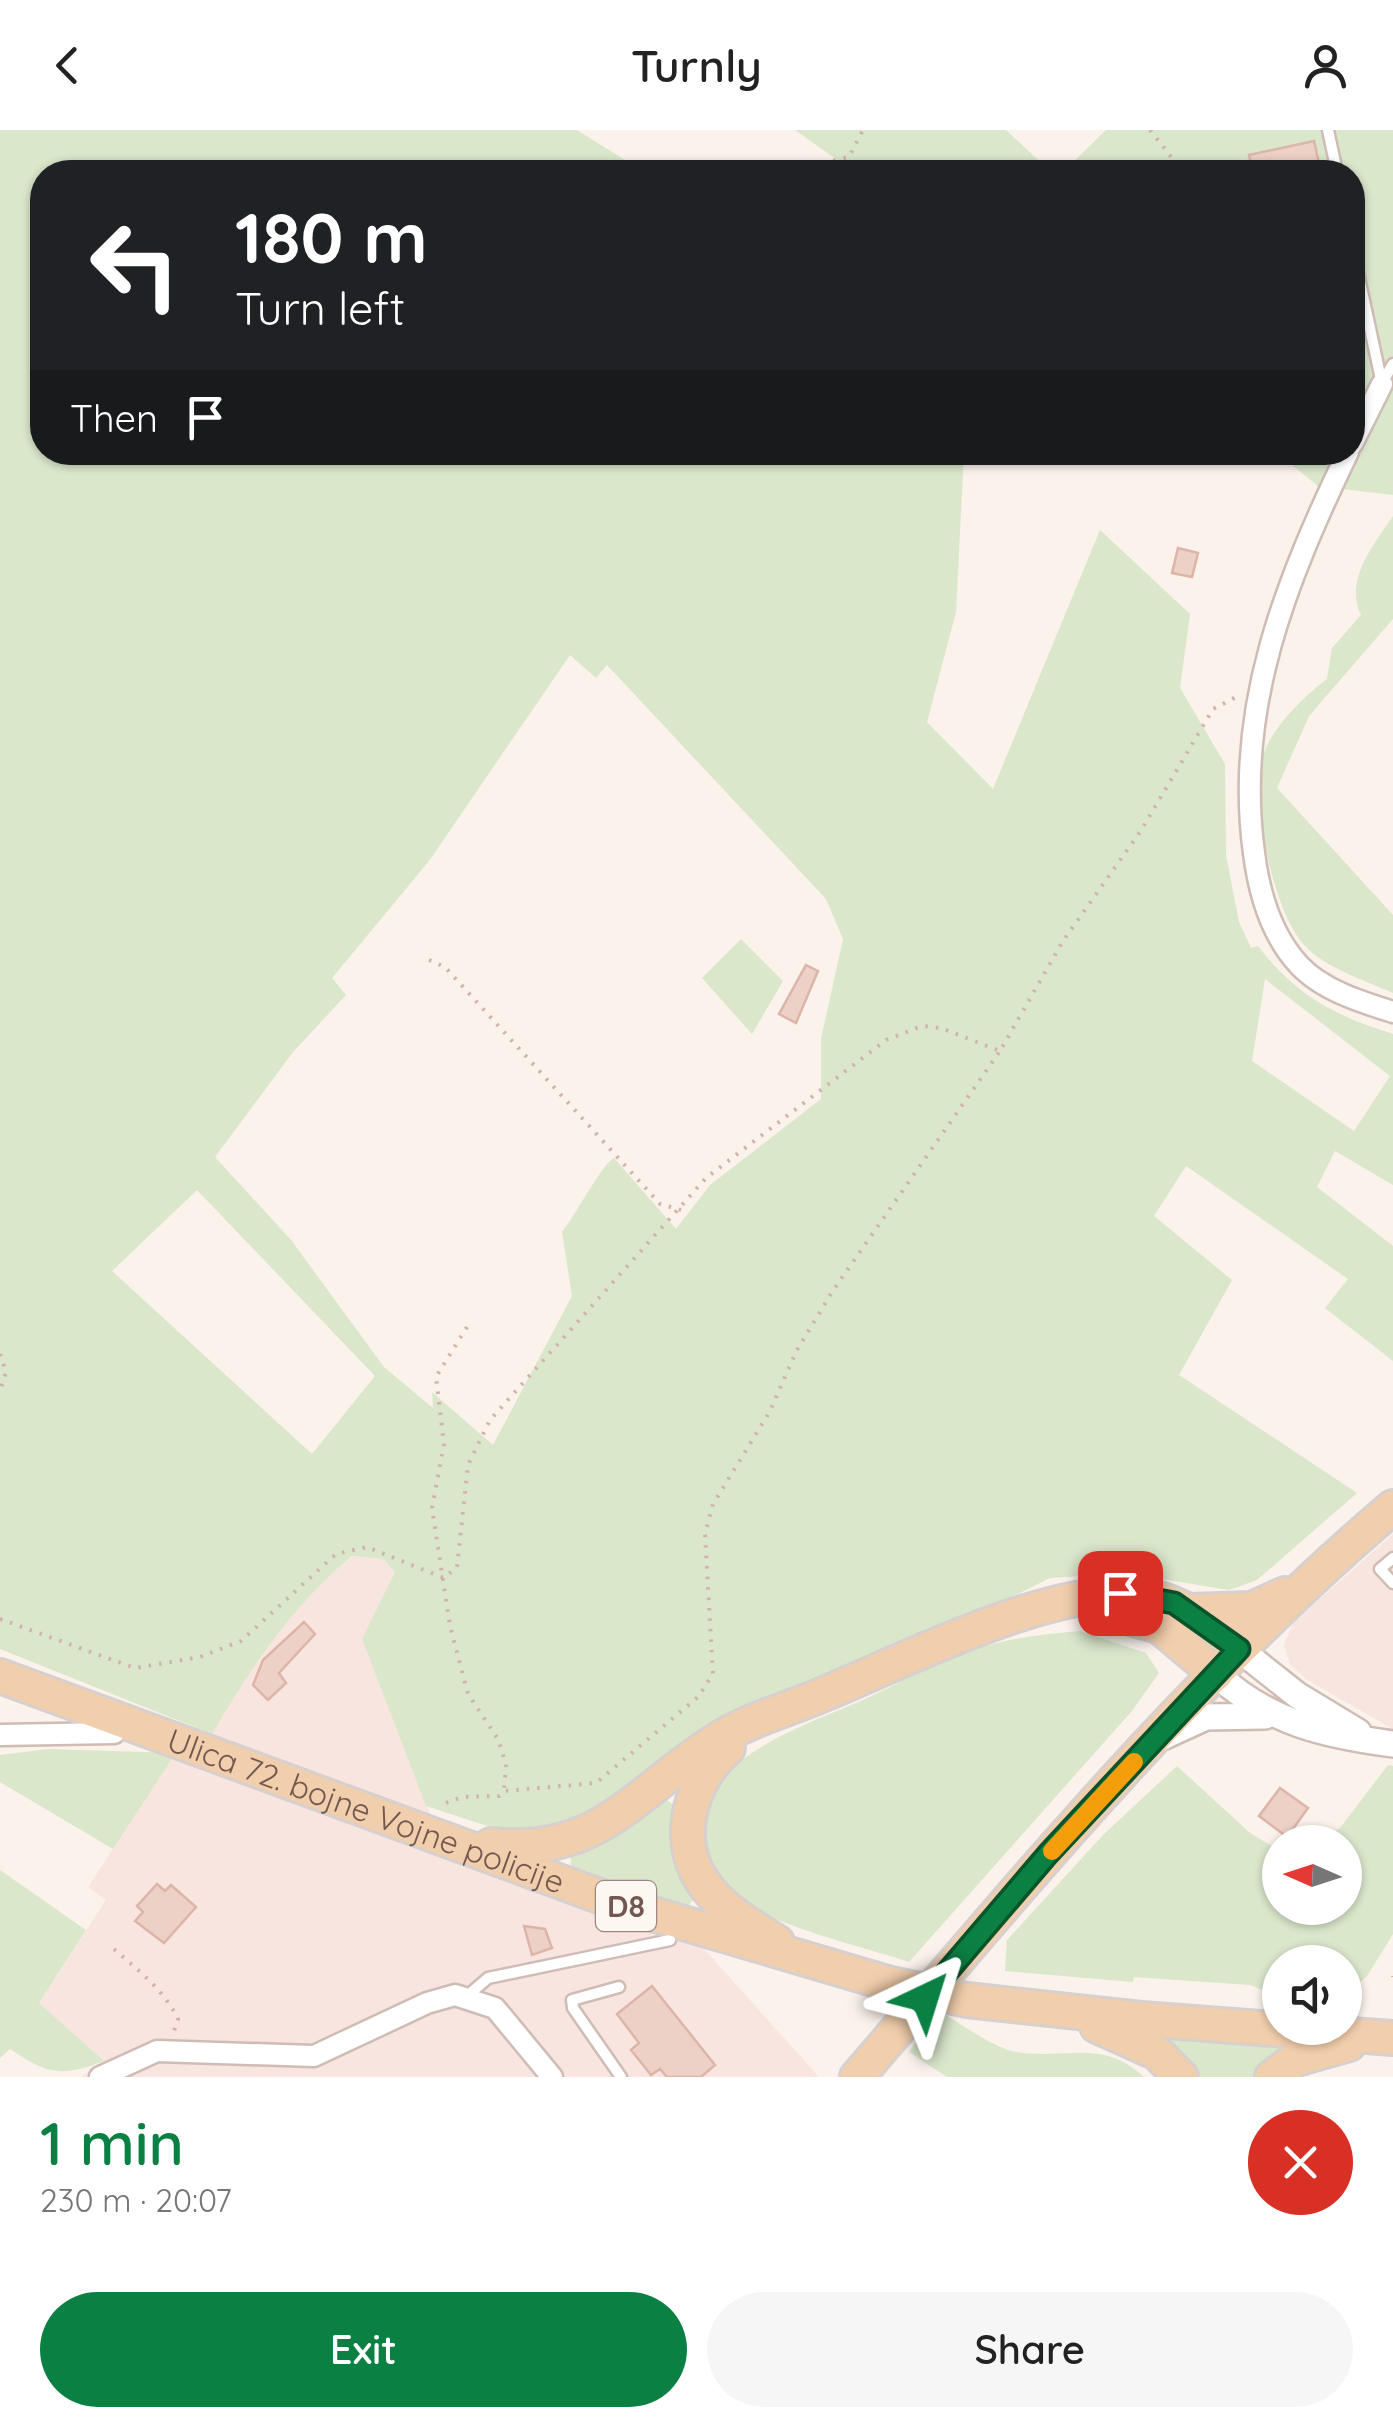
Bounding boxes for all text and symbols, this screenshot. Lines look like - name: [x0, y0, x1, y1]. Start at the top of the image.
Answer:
- text: Turnly: [631, 37, 762, 93]
- icon: back: [40, 38, 95, 93]
- icon: person: [1298, 38, 1353, 93]
- text: 180 m: [235, 193, 428, 281]
- icon: left: [70, 200, 200, 330]
- text: Turn left: [235, 280, 405, 336]
- icon: arrive: [178, 390, 233, 445]
- text: Then: [70, 394, 158, 442]
- pin: [1078, 1551, 1163, 1636]
- icon: arrive: [1093, 1566, 1148, 1621]
- street label: Ulica 72. bojne Vojne policije: [162, 1719, 570, 1902]
- north arrow: [1262, 1825, 1362, 1925]
- map controls: [1262, 1825, 1362, 2045]
- road number: D8: [596, 1881, 656, 1931]
- button: sound: [1262, 1945, 1362, 2045]
- position arrow: [873, 1946, 977, 2050]
- text: 1 min: [40, 2105, 184, 2180]
- button: close: [1248, 2110, 1353, 2215]
- text: 230 m · 20:07: [40, 2180, 232, 2220]
- button: Exit: [40, 2292, 687, 2407]
- button: Share: [707, 2292, 1353, 2407]

